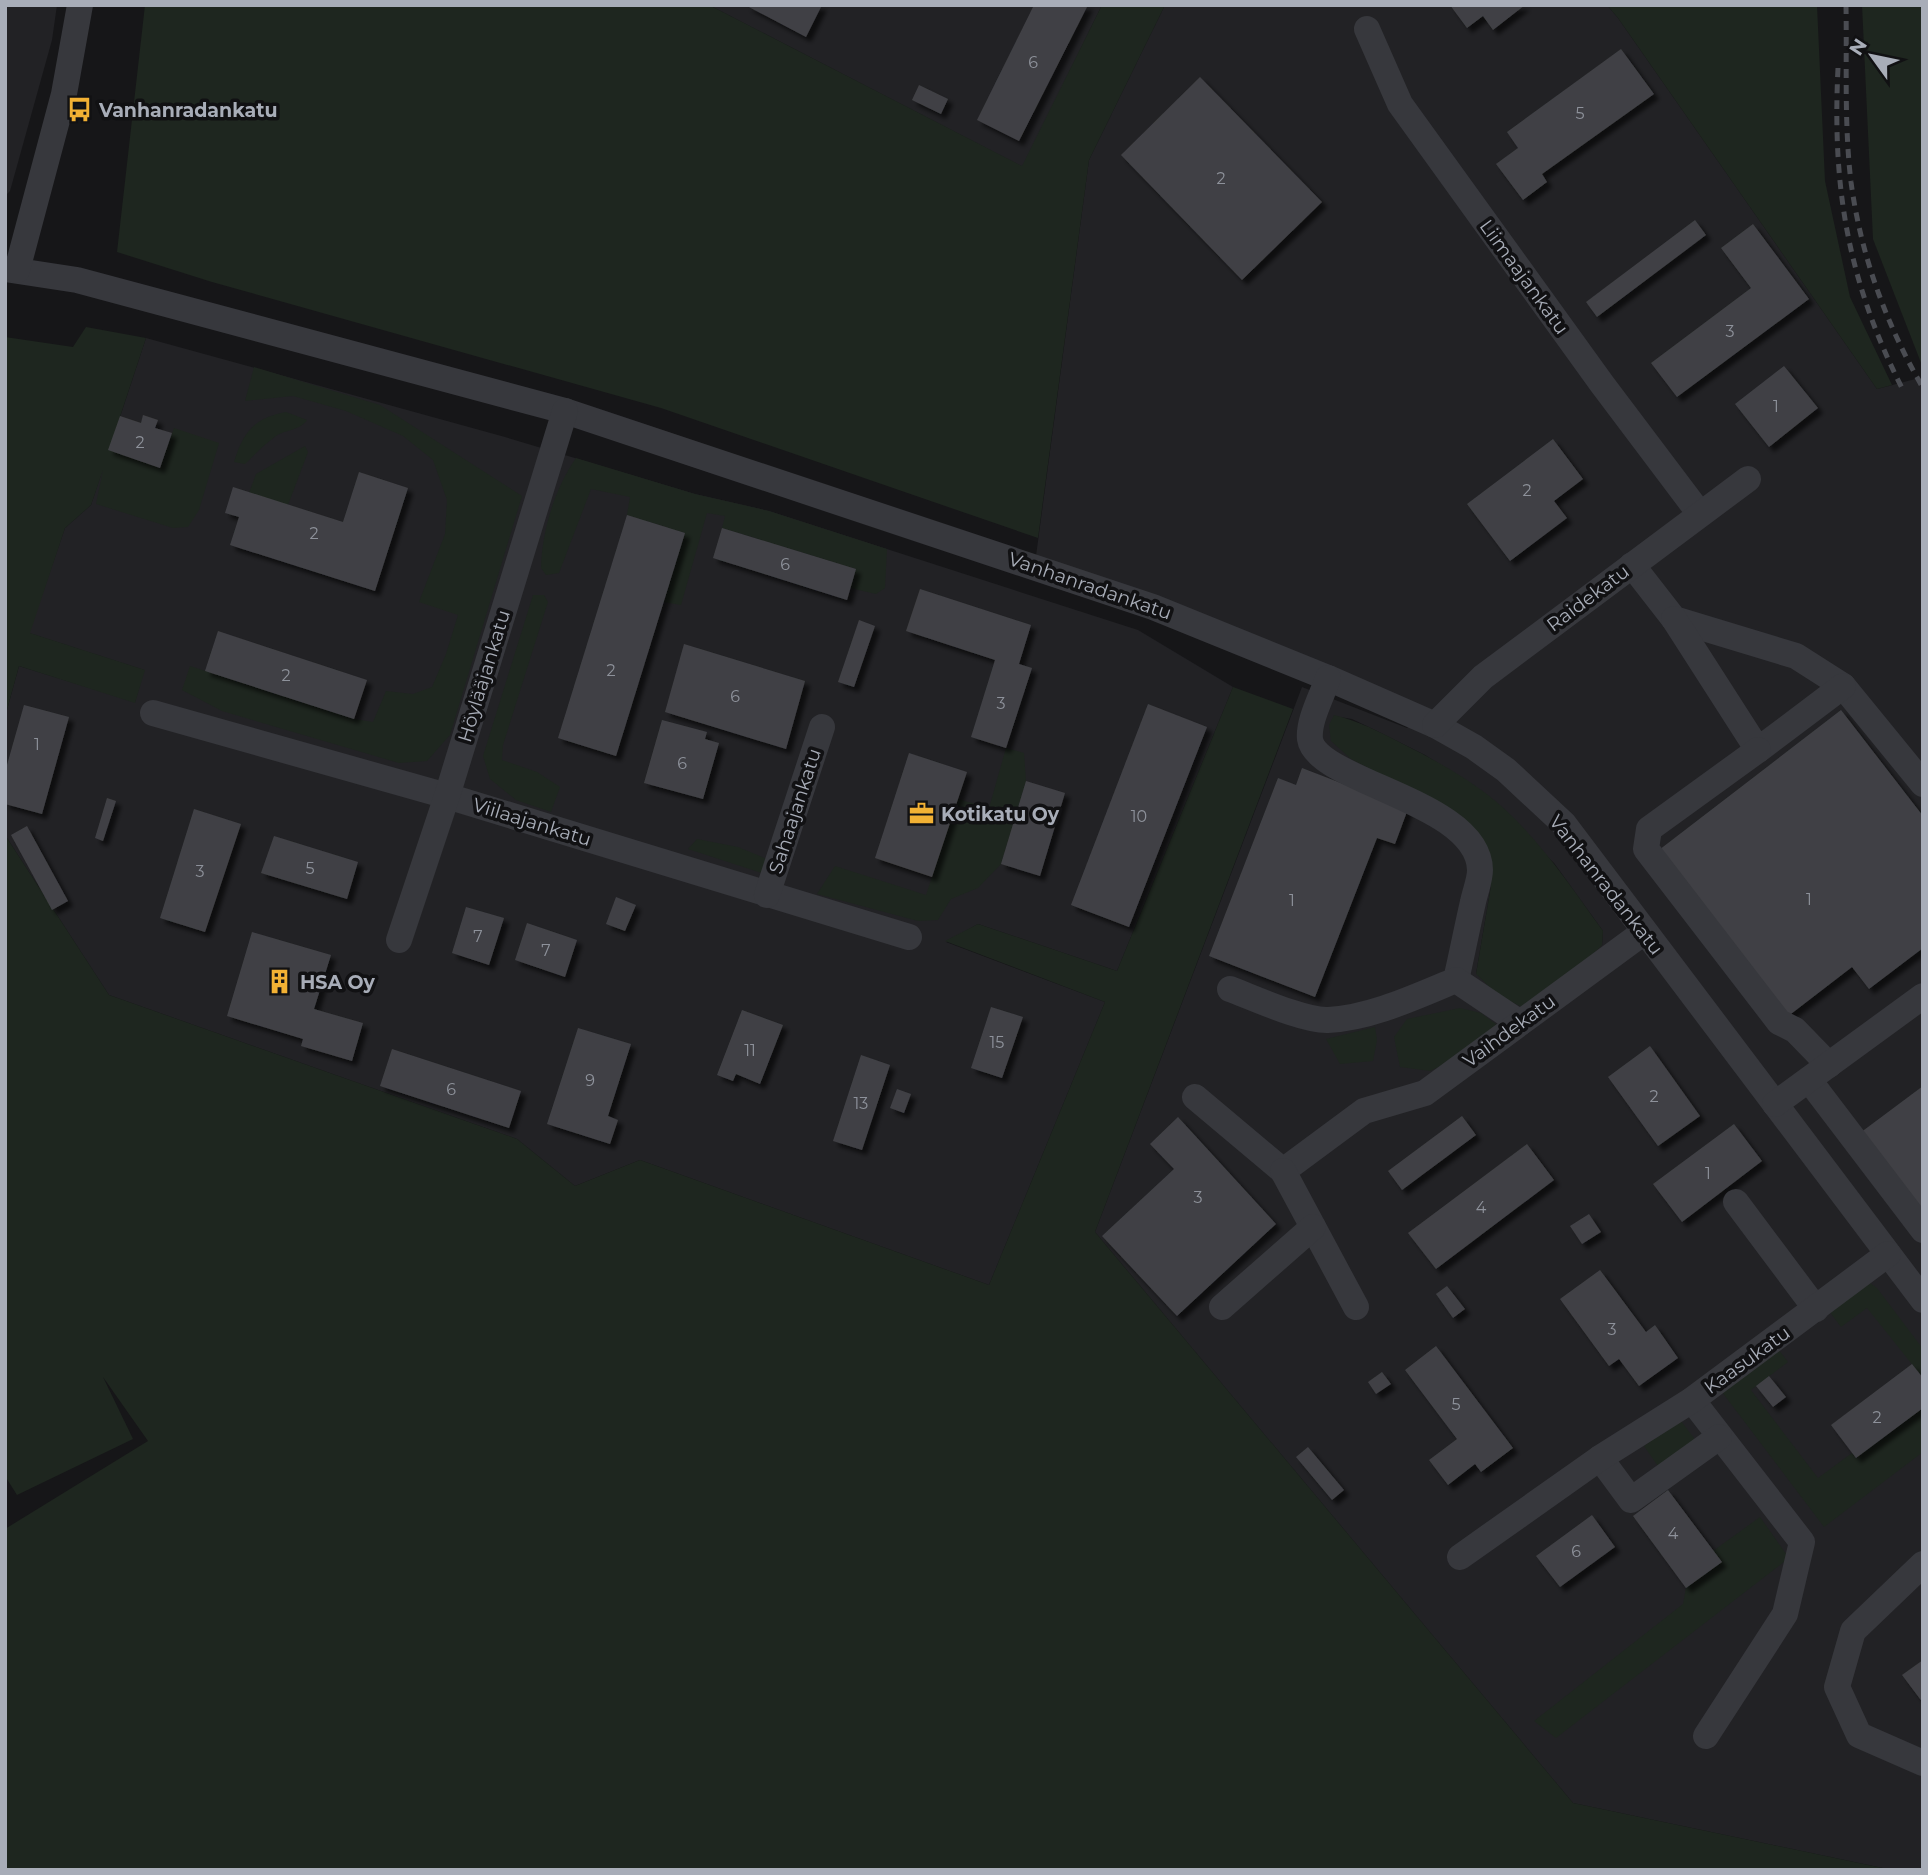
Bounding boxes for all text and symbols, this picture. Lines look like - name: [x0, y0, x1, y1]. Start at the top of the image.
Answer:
- north arrow: [1837, 21, 1907, 91]
- text: N: [1844, 34, 1872, 60]
- house number: 6: [1028, 53, 1038, 72]
- bus stop icon: Vanhanradankatu: [65, 96, 93, 124]
- place label: Vanhanradankatu: [98, 99, 278, 122]
- house number: 5: [1575, 104, 1585, 123]
- house number: 2: [1216, 169, 1226, 188]
- street label: Liimaajankatu: [1475, 215, 1573, 339]
- house number: 3: [1725, 322, 1735, 341]
- house number: 1: [1773, 397, 1779, 416]
- house number: 2: [135, 433, 145, 452]
- house number: 2: [1522, 481, 1532, 500]
- house number: 2: [309, 524, 319, 543]
- street label: Vanhanradankatu: [1005, 547, 1175, 625]
- house number: 6: [780, 555, 790, 574]
- street label: Raidekatu: [1542, 560, 1634, 636]
- street label: Höylääjankatu: [453, 607, 515, 745]
- house number: 2: [606, 661, 616, 680]
- house number: 2: [281, 666, 291, 685]
- house number: 6: [730, 687, 740, 706]
- house number: 3: [996, 694, 1006, 713]
- house number: 1: [34, 735, 40, 754]
- street label: Sahaajankatu: [764, 745, 826, 877]
- house number: 6: [677, 754, 687, 773]
- street label: Viilaajankatu: [470, 793, 594, 851]
- office icon: Kotikatu Oy: [907, 800, 935, 828]
- place label: Kotikatu Oy: [941, 803, 1060, 826]
- house number: 10: [1131, 807, 1147, 826]
- street label: Vanhanradankatu: [1544, 811, 1668, 959]
- house number: 5: [305, 859, 315, 878]
- house number: 3: [195, 862, 205, 881]
- house number: 1: [1806, 890, 1812, 909]
- house number: 1: [1289, 891, 1295, 910]
- house number: 7: [473, 927, 483, 946]
- house number: 7: [541, 941, 551, 960]
- building icon: HSA Oy: [266, 968, 294, 996]
- place label: HSA Oy: [300, 971, 375, 994]
- street label: Vaihdekatu: [1458, 990, 1560, 1072]
- house number: 15: [990, 1033, 1004, 1052]
- house number: 11: [744, 1041, 756, 1060]
- house number: 9: [585, 1071, 595, 1090]
- house number: 6: [446, 1080, 456, 1099]
- house number: 2: [1649, 1087, 1659, 1106]
- house number: 13: [854, 1094, 868, 1113]
- house number: 1: [1705, 1164, 1711, 1183]
- house number: 3: [1193, 1188, 1203, 1207]
- house number: 4: [1476, 1198, 1487, 1217]
- house number: 3: [1607, 1320, 1617, 1339]
- street label: Kaasukatu: [1700, 1321, 1794, 1399]
- house number: 5: [1451, 1395, 1461, 1414]
- house number: 2: [1872, 1408, 1882, 1427]
- house number: 4: [1668, 1524, 1679, 1543]
- house number: 6: [1571, 1542, 1581, 1561]

